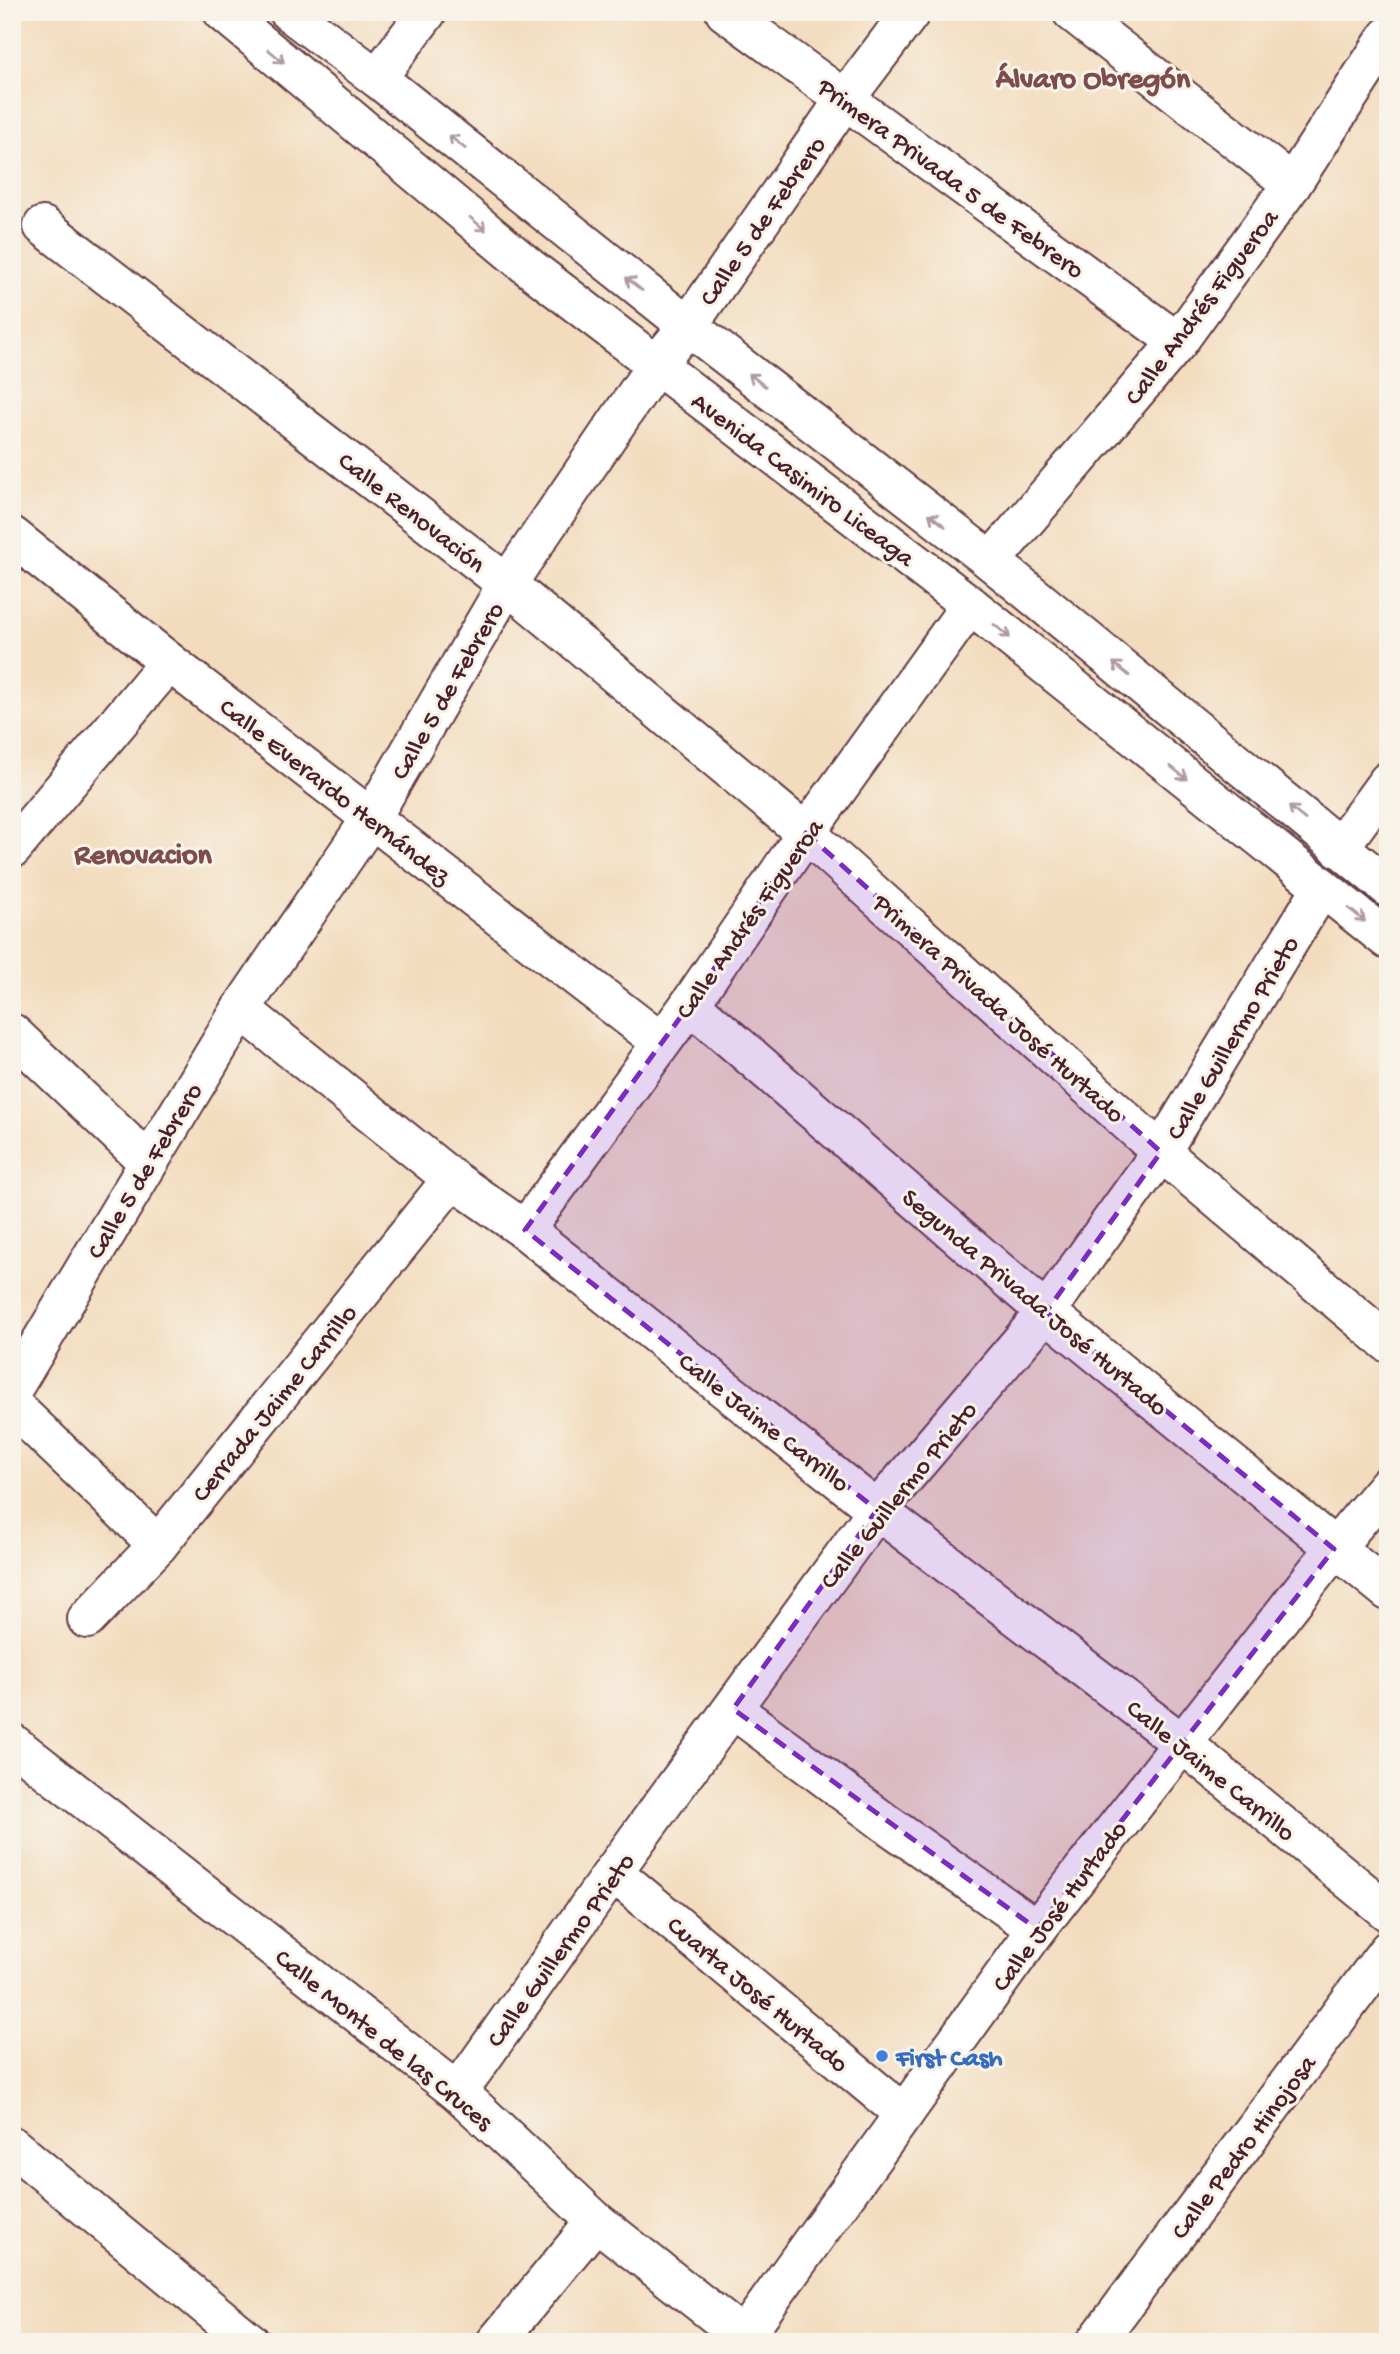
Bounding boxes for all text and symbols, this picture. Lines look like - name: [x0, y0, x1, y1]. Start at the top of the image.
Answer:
- one-way arrow: [266, 48, 284, 64]
- district label: Álvaro Obregón: [995, 62, 1191, 99]
- street label: Primera Privada 5 de Febrero: [809, 73, 1089, 288]
- street label: Calle 5 de Febrero: [695, 132, 835, 313]
- one-way arrow: [448, 134, 466, 149]
- street label: Calle Andrés Figueroa: [1120, 203, 1288, 413]
- one-way arrow: [468, 216, 486, 232]
- one-way arrow: [626, 276, 644, 291]
- one-way arrow: [748, 373, 767, 388]
- street label: Avenida Casimiro Liceaga: [683, 387, 920, 577]
- street label: Calle Renovación: [330, 447, 491, 582]
- one-way arrow: [928, 512, 946, 527]
- street label: Calle 5 de Febrero: [386, 598, 513, 787]
- one-way arrow: [992, 623, 1010, 638]
- one-way arrow: [1113, 661, 1131, 676]
- street label: Calle Everardo Hernández: [211, 694, 456, 894]
- one-way arrow: [1170, 765, 1188, 781]
- one-way arrow: [1288, 805, 1306, 821]
- street label: Calle Andrés Figueroa: [671, 813, 833, 1027]
- district label: Renovacion: [73, 840, 212, 875]
- street label: Primera Privada José Hurtado: [864, 888, 1129, 1132]
- one-way arrow: [1347, 907, 1365, 923]
- street label: Calle Guillermo Prieto: [1162, 932, 1308, 1147]
- street label: Calle 5 de Febrero: [82, 1079, 212, 1266]
- street label: Segunda Privada José Hurtado: [894, 1184, 1173, 1425]
- street label: Cerrada Jaime Carrillo: [187, 1300, 366, 1510]
- street label: Calle Jaime Carrillo: [670, 1348, 854, 1501]
- street label: Calle Guillermo Prieto: [815, 1397, 986, 1597]
- street label: Calle Jaime Carrillo: [1118, 1695, 1300, 1850]
- street label: Calle José Hurtado: [987, 1816, 1136, 1999]
- street label: Calle Guillermo Prieto: [482, 1848, 644, 2055]
- street label: Cuarta José Hurtado: [659, 1911, 853, 2081]
- street label: Calle Monte de las Cruces: [267, 1944, 499, 2140]
- place label: First Cash: [895, 2045, 1003, 2076]
- marker: First Cash: [874, 2048, 890, 2064]
- street label: Calle Pedro Hinojosa: [1166, 2049, 1326, 2247]

